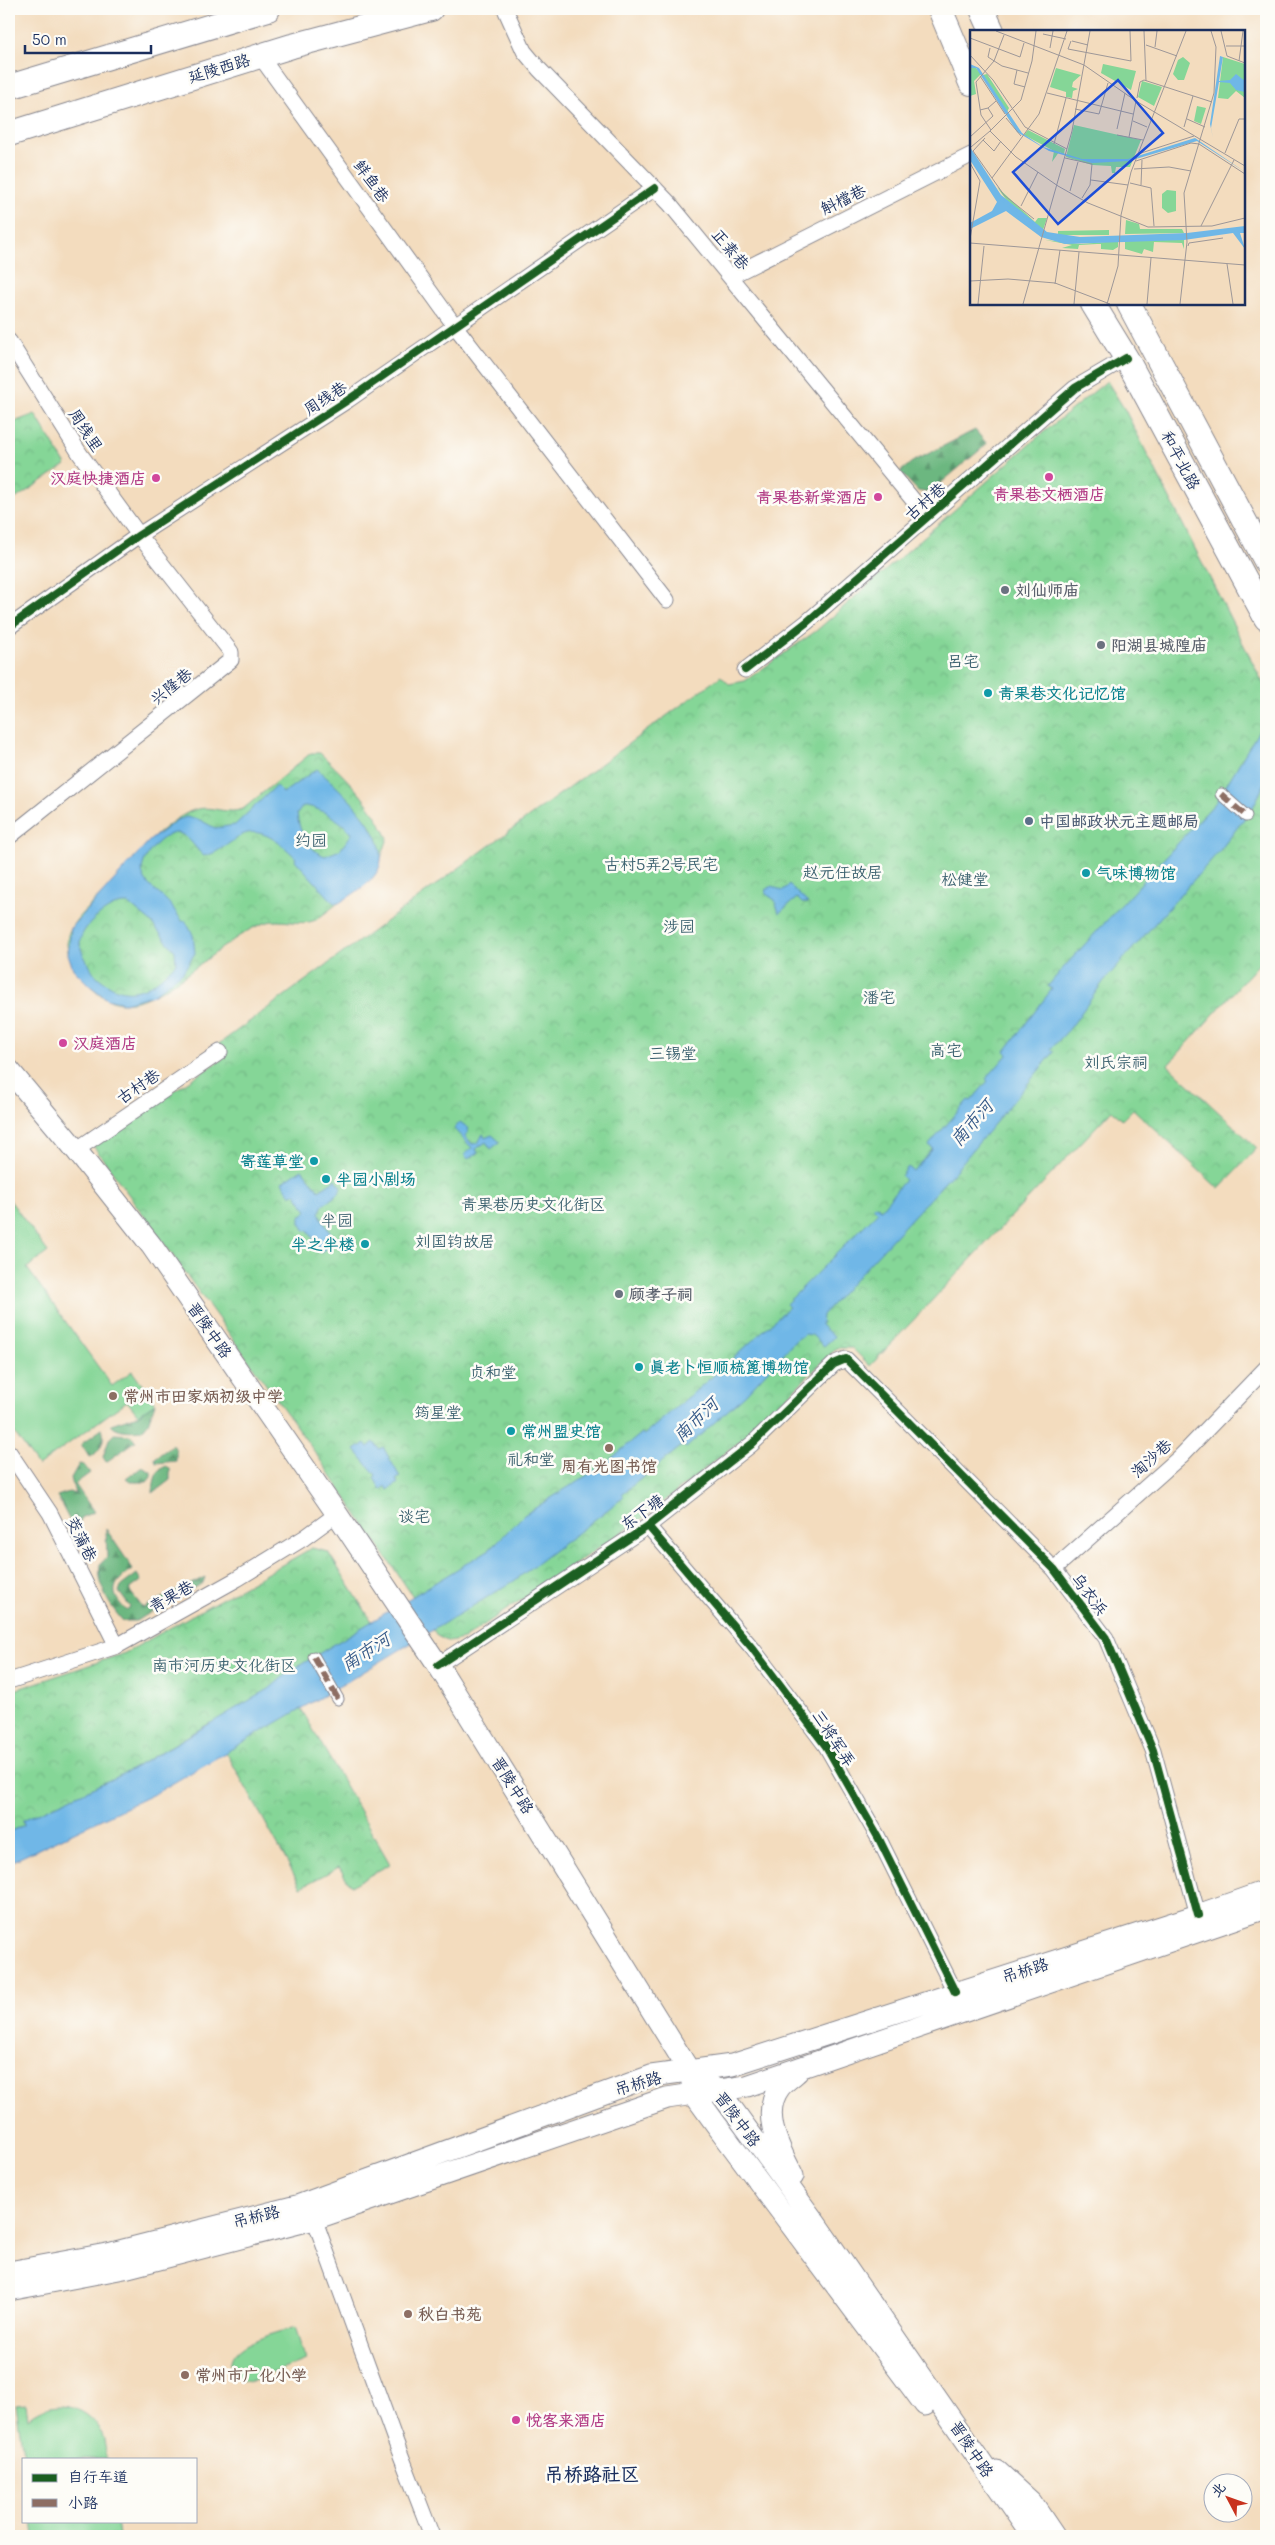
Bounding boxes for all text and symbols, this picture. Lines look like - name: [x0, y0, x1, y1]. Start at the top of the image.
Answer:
- scale bar: [25, 22, 151, 54]
- text: 50 m: [32, 29, 67, 49]
- inset map: [970, 30, 1245, 305]
- street label: 延陵西路: [185, 48, 253, 87]
- street label: 鲜鱼巷: [350, 155, 395, 206]
- street label: 斛檔巷: [817, 179, 869, 219]
- street label: 正素巷: [708, 224, 755, 274]
- street label: 周线巷: [299, 376, 351, 419]
- street label: 周线里: [65, 404, 108, 456]
- street label: 和平北路: [1157, 427, 1206, 493]
- place label: 汉庭快捷酒店: [50, 467, 146, 488]
- marker: 青果巷文栖酒店: [1043, 471, 1055, 483]
- marker: 汉庭快捷酒店: [150, 472, 162, 484]
- street label: 古村巷: [900, 477, 950, 524]
- place label: 青果巷文栖酒店: [993, 483, 1105, 504]
- place label: 青果巷新棠酒店: [756, 486, 868, 507]
- marker: 青果巷新棠酒店: [872, 491, 884, 503]
- place label: 刘仙师庙: [1015, 579, 1079, 600]
- marker: 刘仙师庙: [999, 584, 1011, 596]
- place label: 阳湖县城隍庙: [1111, 634, 1207, 655]
- marker: 阳湖县城隍庙: [1095, 639, 1107, 651]
- park label: 吕宅: [947, 650, 979, 671]
- street label: 兴隆巷: [145, 662, 196, 709]
- place label: 青果巷文化记忆馆: [998, 682, 1126, 703]
- marker: 青果巷文化记忆馆: [982, 687, 994, 699]
- place label: 中国邮政状元主题邮局: [1039, 810, 1199, 831]
- marker: 中国邮政状元主题邮局: [1023, 815, 1035, 827]
- park label: 约园: [295, 829, 327, 850]
- park label: 古村5弄2号民宅: [604, 853, 718, 874]
- park label: 赵元任故居: [803, 861, 883, 882]
- place label: 气味博物馆: [1096, 862, 1176, 883]
- marker: 气味博物馆: [1080, 867, 1092, 879]
- park label: 松健堂: [941, 868, 989, 889]
- park label: 涉园: [663, 915, 695, 936]
- park label: 潘宅: [863, 986, 895, 1007]
- place label: 汉庭酒店: [73, 1032, 137, 1053]
- marker: 汉庭酒店: [57, 1037, 69, 1049]
- park label: 高宅: [930, 1039, 962, 1060]
- park label: 三锡堂: [649, 1042, 697, 1063]
- park label: 刘氏宗祠: [1084, 1051, 1148, 1072]
- street label: 古村巷: [112, 1063, 163, 1108]
- water label: 南市河: [944, 1092, 1000, 1151]
- place label: 寄莲草堂: [240, 1150, 304, 1171]
- marker: 寄莲草堂: [308, 1155, 320, 1167]
- place label: 半园小剧场: [336, 1168, 416, 1189]
- marker: 半园小剧场: [320, 1173, 332, 1185]
- park label: 青果巷历史文化街区: [461, 1193, 605, 1214]
- park label: 半园: [321, 1209, 353, 1230]
- park label: 刘国钧故居: [415, 1230, 495, 1251]
- place label: 半之半楼: [291, 1233, 355, 1254]
- marker: 半之半楼: [359, 1238, 371, 1250]
- place label: 顾孝子祠: [629, 1283, 693, 1304]
- marker: 顾孝子祠: [613, 1288, 625, 1300]
- street label: 晋陵中路: [183, 1297, 237, 1362]
- place label: 真老卜恒顺梳篦博物馆: [649, 1356, 809, 1377]
- park label: 贞和堂: [469, 1361, 517, 1382]
- marker: 真老卜恒顺梳篦博物馆: [633, 1361, 645, 1373]
- place label: 常州市田家炳初级中学: [123, 1385, 283, 1406]
- marker: 常州市田家炳初级中学: [107, 1390, 119, 1402]
- water label: 南市河: [668, 1390, 725, 1447]
- park label: 筠星堂: [414, 1401, 462, 1422]
- place label: 常州盟史馆: [521, 1420, 601, 1441]
- marker: 常州盟史馆: [505, 1425, 517, 1437]
- street label: 淘沙巷: [1126, 1434, 1176, 1481]
- marker: 周有光图书馆: [603, 1442, 615, 1454]
- park label: 礼和堂: [507, 1448, 555, 1469]
- place label: 周有光图书馆: [561, 1455, 657, 1476]
- street label: 东下塘: [616, 1489, 667, 1534]
- park label: 谈宅: [398, 1505, 430, 1526]
- street label: 茭蒲巷: [62, 1513, 103, 1565]
- street label: 乌衣浜: [1068, 1568, 1113, 1619]
- street label: 青果巷: [145, 1575, 197, 1616]
- water label: 南市河: [336, 1625, 397, 1676]
- park label: 南市河历史文化街区: [152, 1654, 296, 1675]
- street label: 三将军弄: [808, 1705, 861, 1770]
- street label: 晋陵中路: [488, 1752, 539, 1817]
- street label: 吊桥路: [999, 1952, 1051, 1987]
- street label: 吊桥路: [612, 2066, 664, 2099]
- street label: 晋陵中路: [711, 2087, 766, 2151]
- street label: 吊桥路: [230, 2200, 282, 2232]
- place label: 秋白书苑: [418, 2303, 482, 2324]
- marker: 秋白书苑: [402, 2308, 414, 2320]
- place label: 常州市广化小学: [195, 2364, 307, 2385]
- marker: 常州市广化小学: [179, 2369, 191, 2381]
- place label: 悦客来酒店: [526, 2409, 606, 2430]
- marker: 悦客来酒店: [510, 2414, 522, 2426]
- street label: 晋陵中路: [946, 2416, 999, 2481]
- legend: [22, 2458, 198, 2522]
- district label: 吊桥路社区: [544, 2461, 640, 2486]
- text: 自行车道: [68, 2466, 128, 2486]
- north arrow: [1202, 2472, 1252, 2522]
- text: 北: [1206, 2478, 1230, 2501]
- text: 小路: [68, 2492, 98, 2512]

